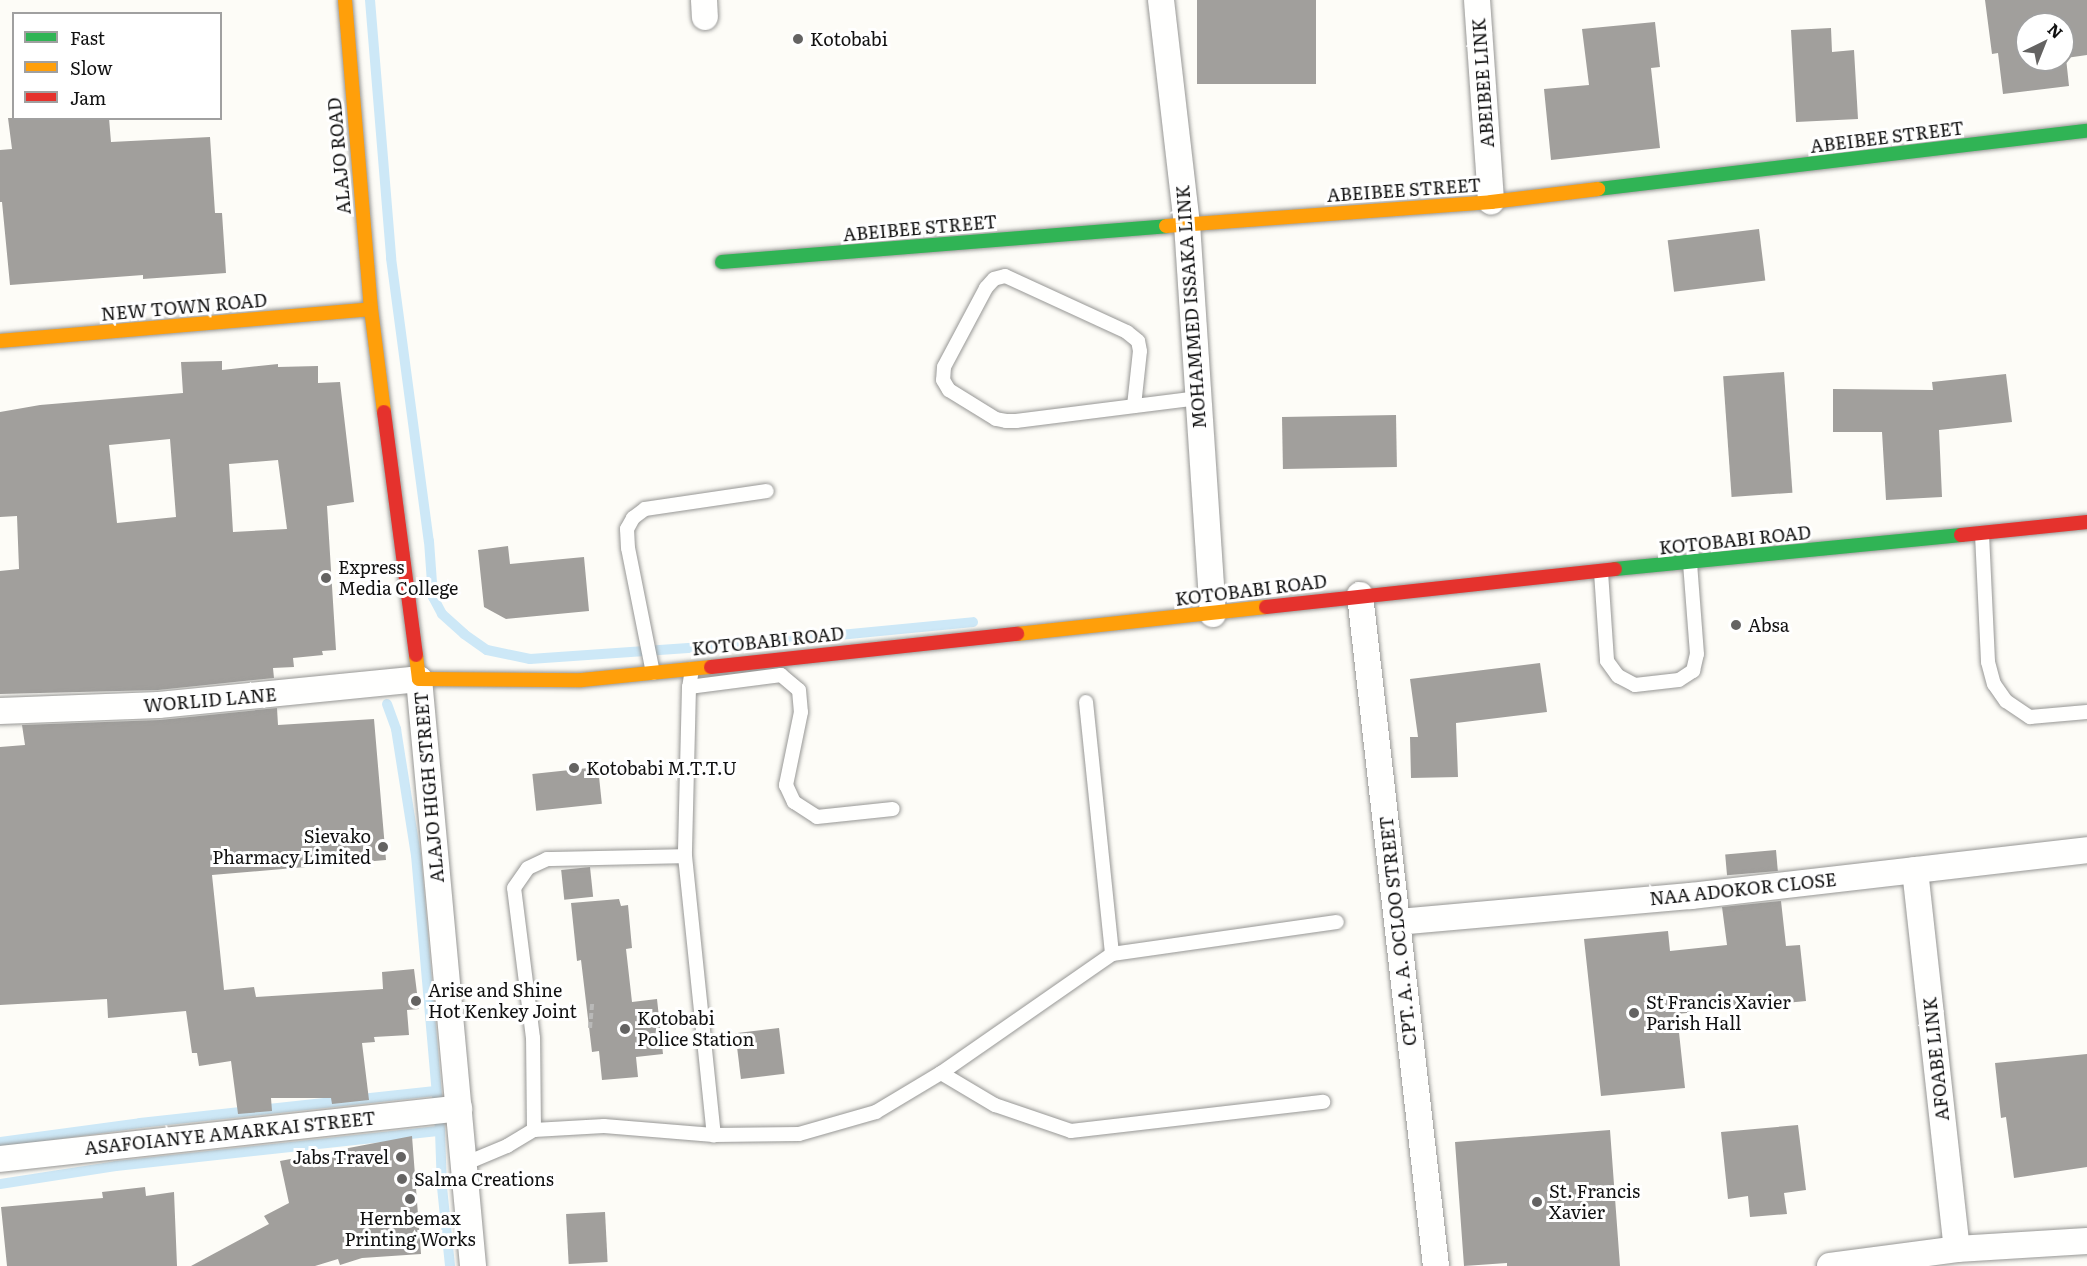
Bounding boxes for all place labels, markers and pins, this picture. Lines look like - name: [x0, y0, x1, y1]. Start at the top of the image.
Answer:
- place label: Kotobabi: [810, 28, 888, 50]
- marker: Kotobabi: [791, 32, 805, 46]
- place label: Express Media College: [338, 557, 458, 600]
- marker: Express Media College: [319, 571, 333, 585]
- place label: Absa: [1748, 614, 1789, 636]
- marker: Absa: [1729, 618, 1743, 632]
- place label: Kotobabi M.T.T.U: [586, 757, 737, 779]
- marker: Kotobabi M.T.T.U: [567, 761, 581, 775]
- place label: Sievako Pharmacy Limited: [212, 826, 371, 868]
- marker: Sievako Pharmacy Limited: [376, 840, 390, 854]
- place label: Arise and Shine Hot Kenkey Joint: [428, 980, 577, 1022]
- place label: St Francis Xavier Parish Hall: [1646, 992, 1791, 1034]
- marker: Arise and Shine Hot Kenkey Joint: [409, 994, 423, 1008]
- marker: St Francis Xavier Parish Hall: [1627, 1006, 1641, 1020]
- place label: Kotobabi Police Station: [637, 1008, 754, 1050]
- marker: Kotobabi Police Station: [618, 1022, 632, 1036]
- place label: Jabs Travel: [293, 1146, 389, 1168]
- marker: Jabs Travel: [394, 1150, 408, 1164]
- place label: Salma Creations: [414, 1168, 554, 1190]
- marker: Salma Creations: [395, 1172, 409, 1186]
- place label: St. Francis Xavier: [1549, 1181, 1640, 1224]
- marker: Hernbemax Printing Works: [403, 1192, 417, 1206]
- marker: St. Francis Xavier: [1530, 1195, 1544, 1209]
- place label: Hernbemax Printing Works: [344, 1208, 476, 1250]

